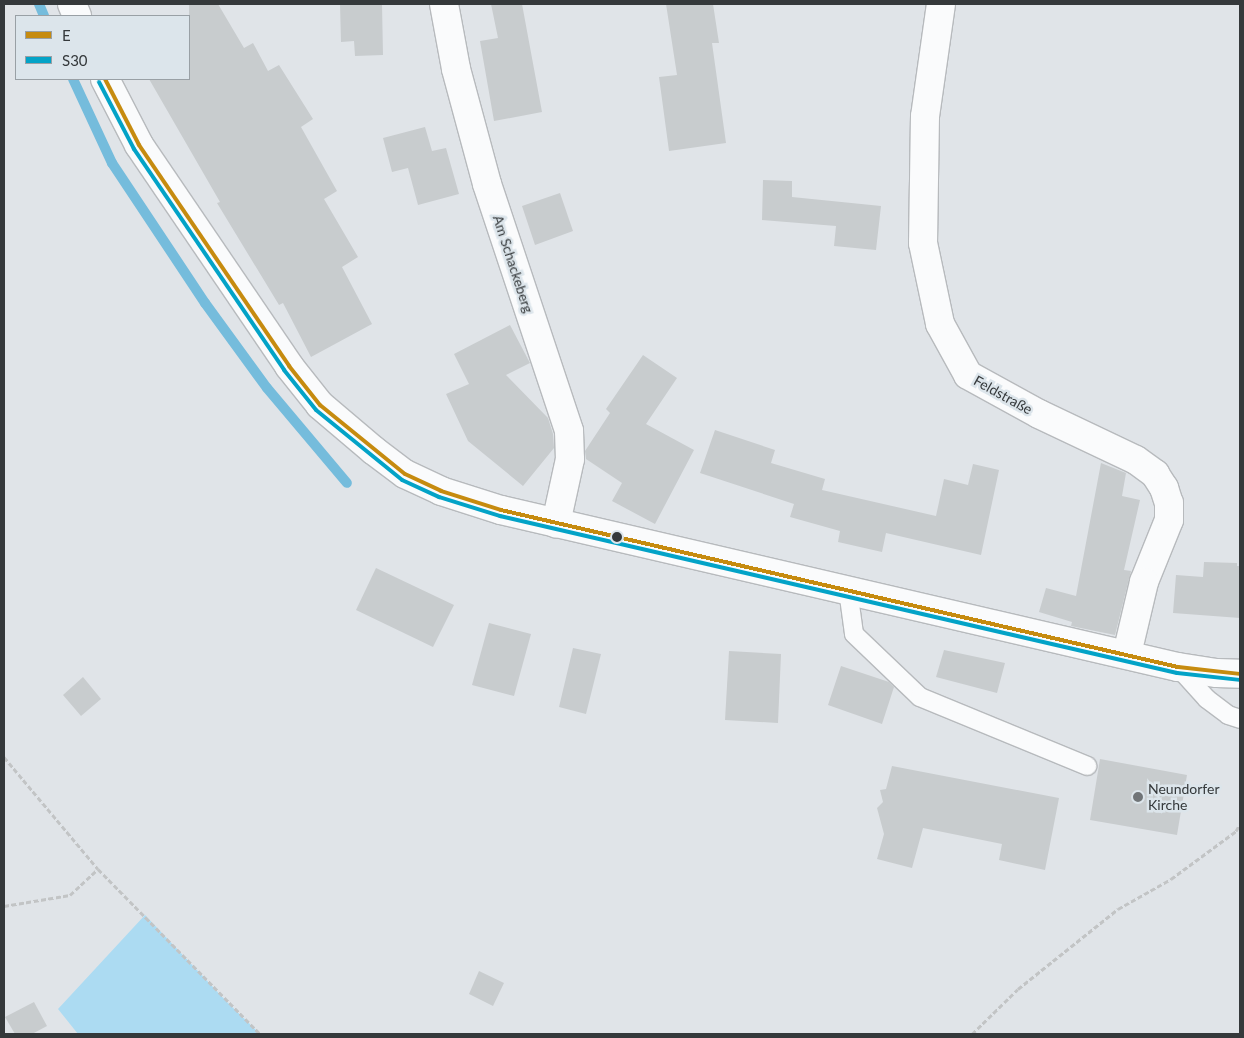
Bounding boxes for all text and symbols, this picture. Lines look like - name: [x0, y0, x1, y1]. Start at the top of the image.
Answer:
- legend: [15, 15, 190, 80]
- text: E: [62, 26, 71, 44]
- text: S30: [62, 51, 88, 69]
- street label: Am Schackeberg: [489, 213, 537, 315]
- street label: Feldstraße: [971, 372, 1035, 418]
- unlabelled marker: [612, 532, 622, 542]
- place label: Neundorfer Kirche: [1148, 781, 1220, 814]
- marker: Neundorfer Kirche: [1132, 791, 1144, 803]

